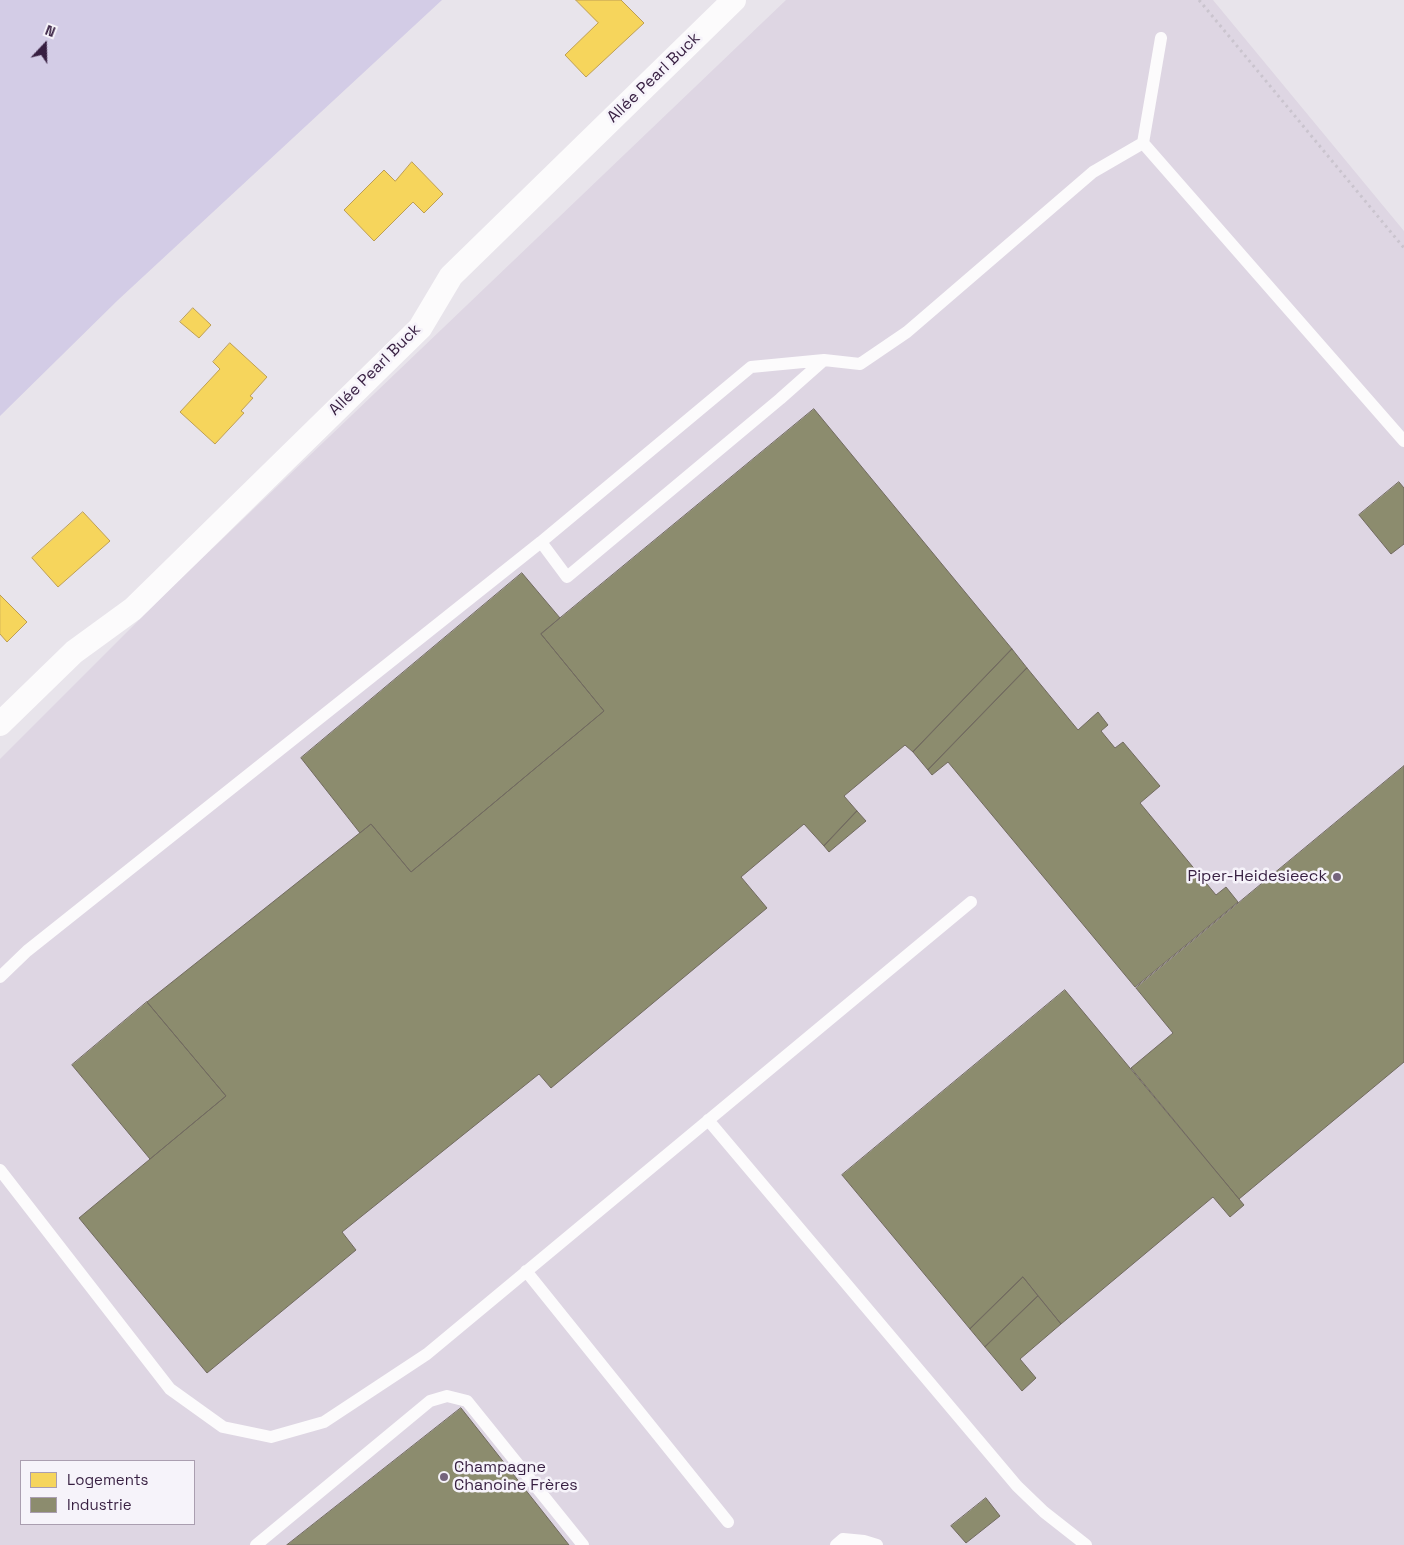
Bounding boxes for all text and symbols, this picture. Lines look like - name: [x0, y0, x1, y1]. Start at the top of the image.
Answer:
- north arrow: [20, 20, 70, 70]
- text: N: [43, 21, 58, 41]
- street label: Allée Pearl Buck: [604, 29, 704, 127]
- street label: Allée Pearl Buck: [325, 320, 425, 420]
- place label: Piper-Heidesieeck: [1188, 867, 1327, 887]
- marker: Piper-Heidesieeck: [1331, 871, 1343, 883]
- place label: Champagne Chanoine Frères: [454, 1458, 578, 1496]
- legend: [20, 1460, 195, 1525]
- text: Logements: [67, 1470, 149, 1489]
- marker: Champagne Chanoine Frères: [438, 1471, 450, 1483]
- text: Industrie: [67, 1495, 132, 1514]

